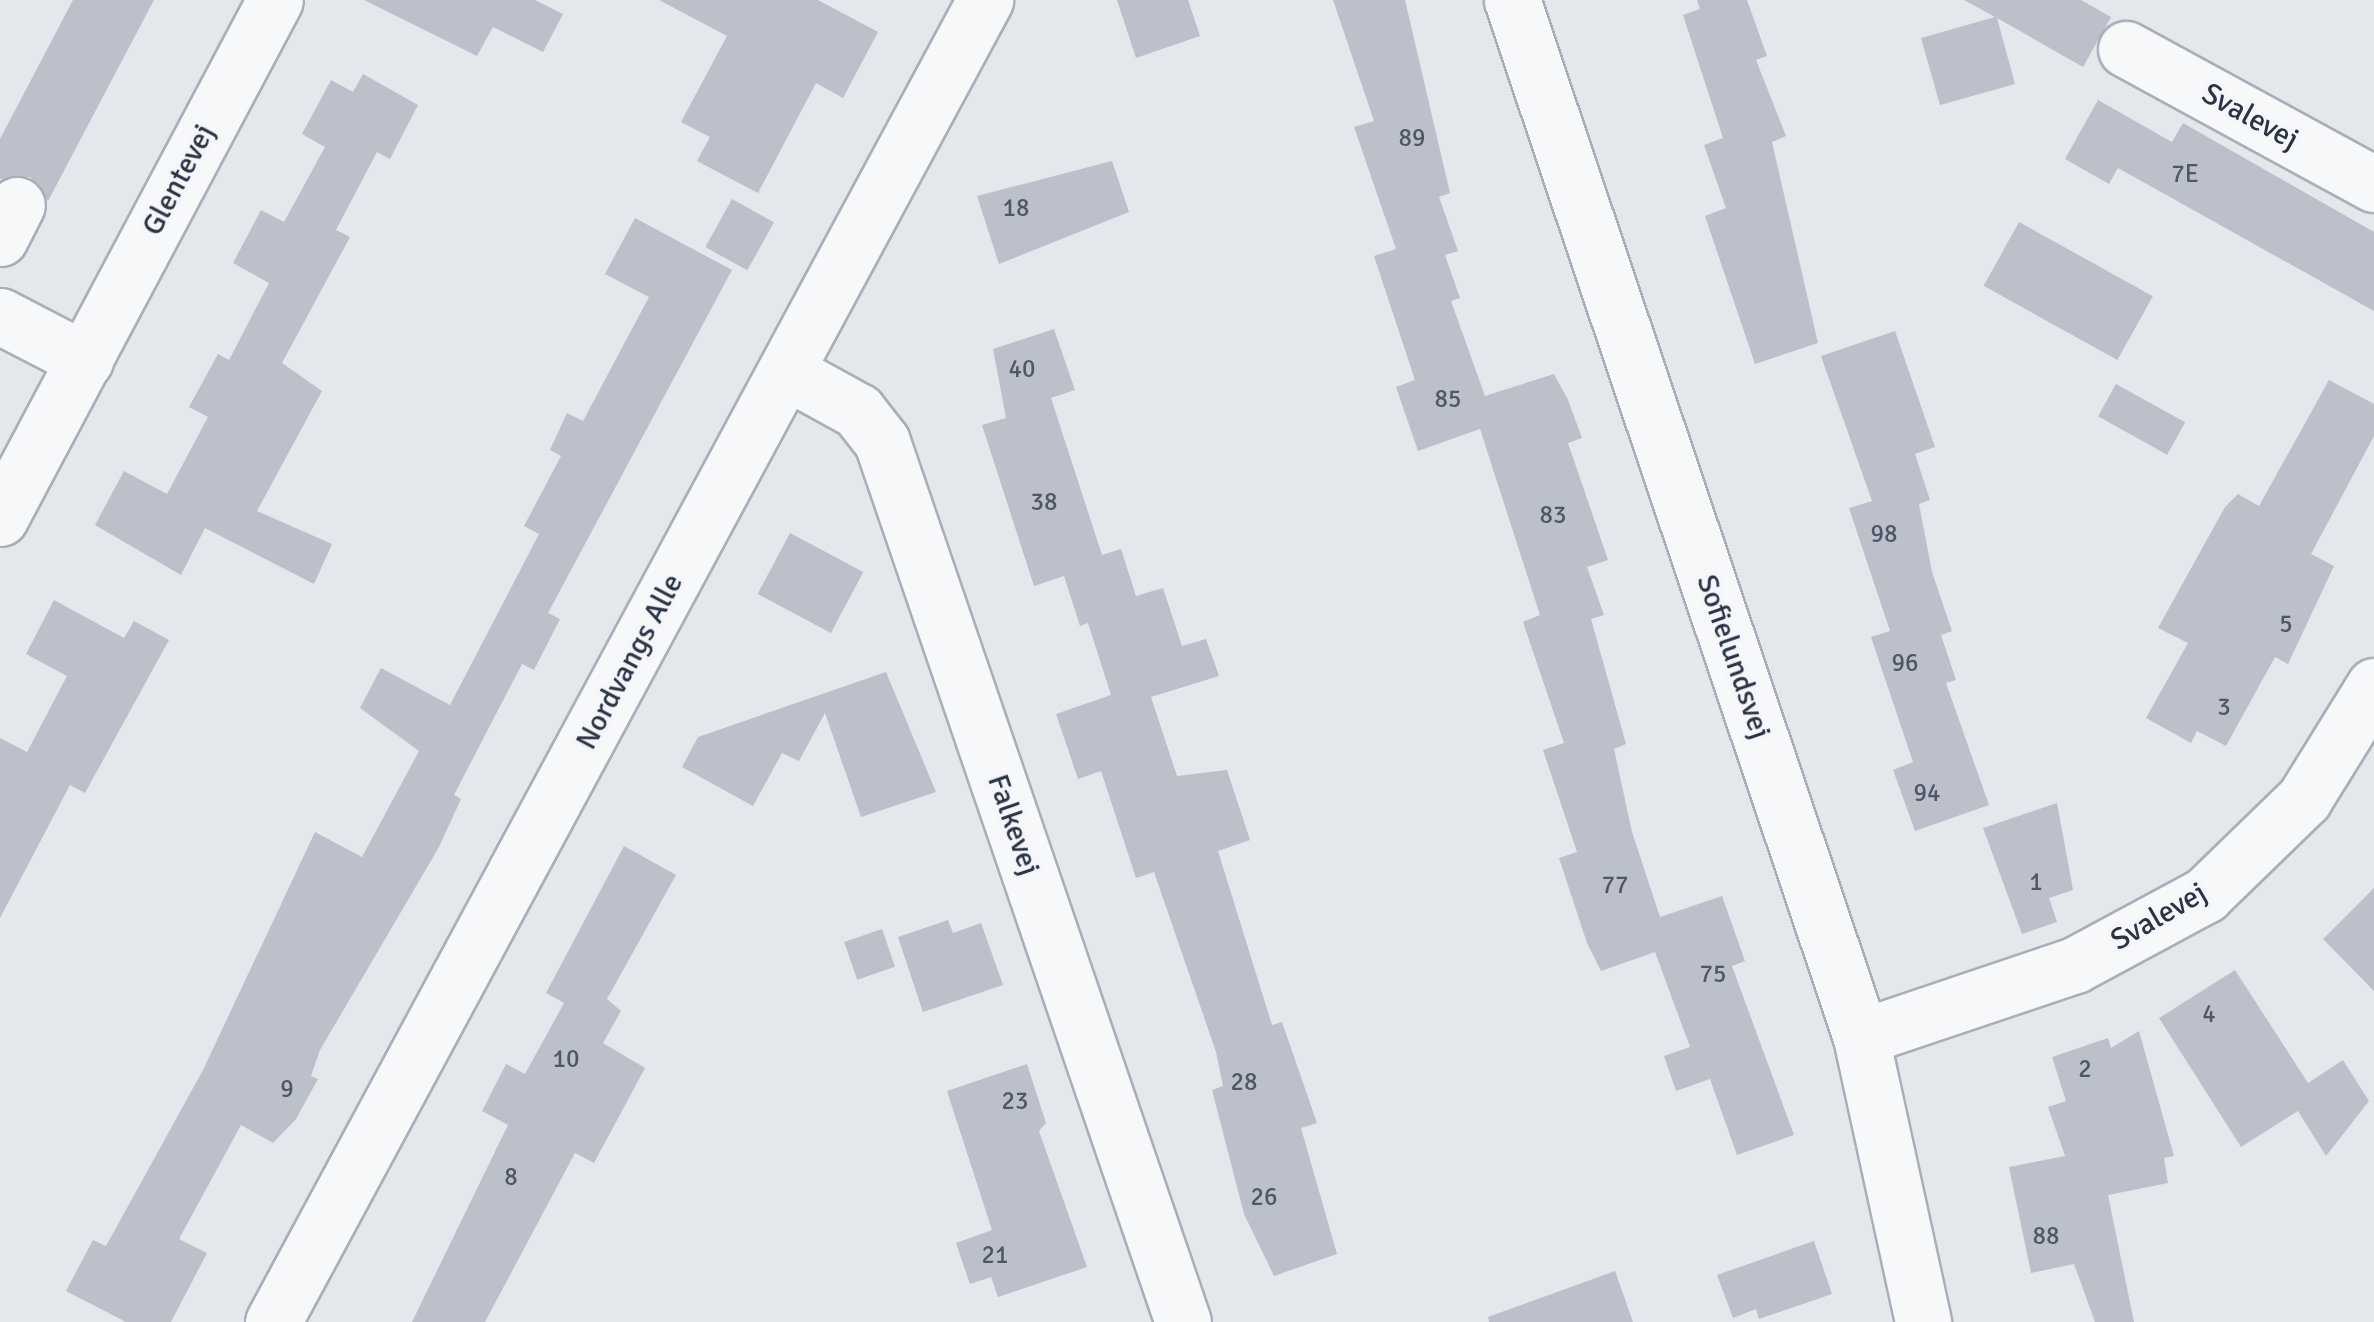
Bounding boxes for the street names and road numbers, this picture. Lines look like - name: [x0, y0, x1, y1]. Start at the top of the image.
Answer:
- street label: Svalevej: [2196, 76, 2304, 158]
- street label: Glentevej: [135, 118, 223, 242]
- street label: Nordvangs Alle: [569, 568, 691, 756]
- street label: Sofielundsvej: [1688, 570, 1778, 744]
- street label: Falkevej: [979, 770, 1047, 880]
- street label: Svalevej: [2105, 875, 2213, 959]

